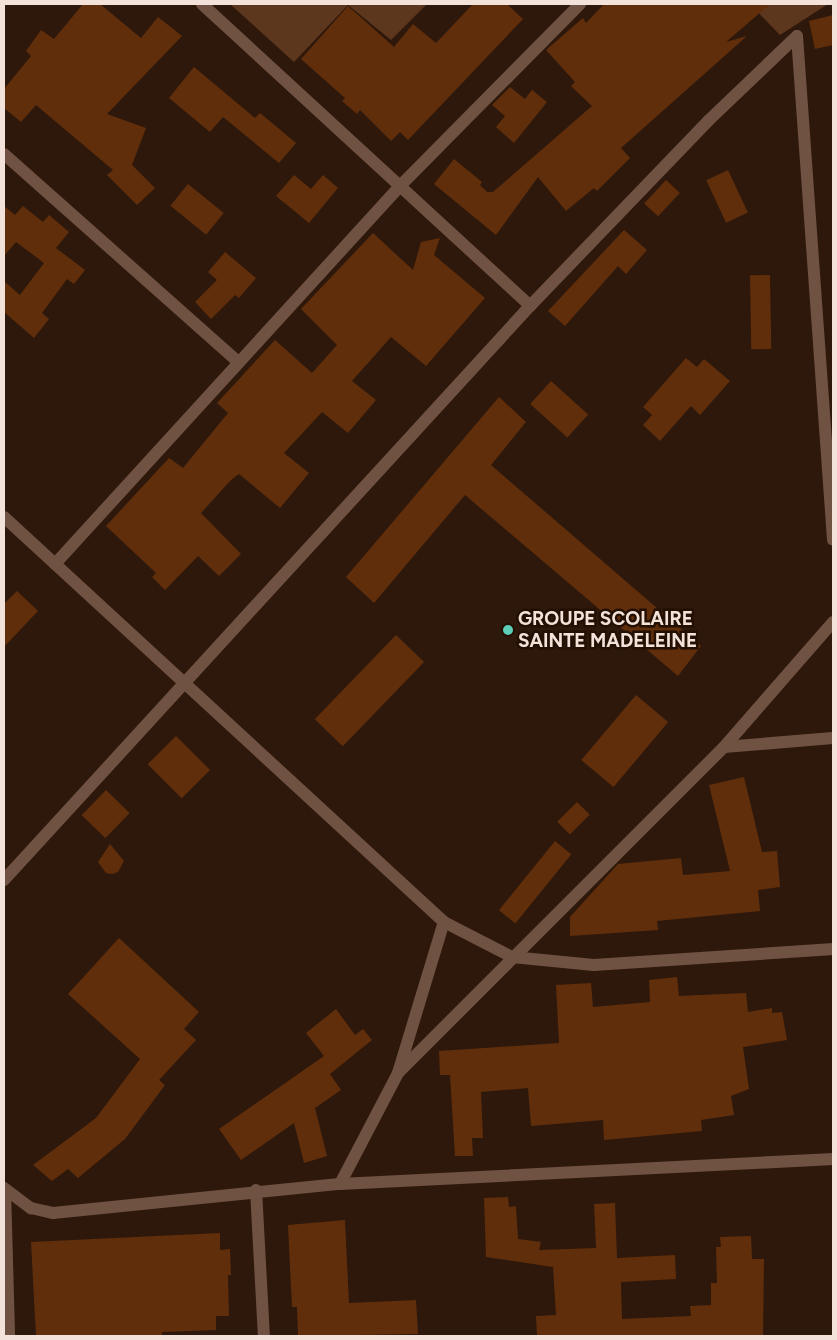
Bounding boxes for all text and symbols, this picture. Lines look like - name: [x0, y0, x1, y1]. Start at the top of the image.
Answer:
- place label: GROUPE SCOLAIRE SAINTE MADELEINE: [518, 608, 697, 652]
- marker: GROUPE SCOLAIRE SAINTE MADELEINE: [502, 624, 514, 636]

